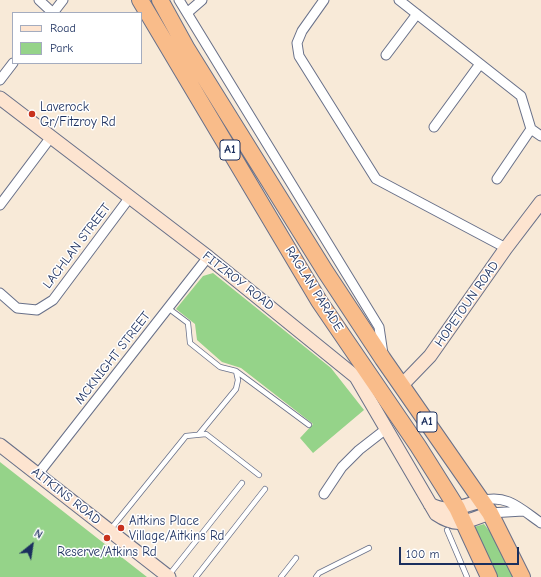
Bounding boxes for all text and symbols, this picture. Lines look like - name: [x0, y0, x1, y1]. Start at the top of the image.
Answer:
- legend: [12, 12, 142, 64]
- text: Road: [50, 21, 76, 35]
- text: Park: [50, 41, 73, 55]
- place label: Laverock Gr/Fitzroy Rd: [40, 99, 116, 130]
- marker: Laverock Gr/Fitzroy Rd: [27, 109, 37, 119]
- road number: A1: [220, 140, 240, 160]
- street label: LACHLAN STREET: [40, 200, 114, 292]
- street label: RAGLAN PARADE: [282, 244, 346, 334]
- street label: FITZROY ROAD: [199, 248, 277, 314]
- street label: HOPETOUN ROAD: [432, 258, 502, 350]
- street label: MCKNIGHT STREET: [72, 309, 154, 407]
- road number: A1: [417, 412, 437, 432]
- street label: AITKINS ROAD: [28, 464, 104, 528]
- place label: Aitkins Place Village/Aitkins Rd: [129, 513, 224, 544]
- marker: Aitkins Place Village/Aitkins Rd: [116, 523, 126, 533]
- north arrow: [12, 525, 52, 565]
- text: N: [32, 527, 45, 542]
- marker: Reserve/Atkins Rd: [102, 533, 112, 543]
- scale bar: [401, 539, 521, 565]
- place label: Reserve/Atkins Rd: [57, 544, 157, 560]
- text: 100 m: [406, 547, 439, 561]

